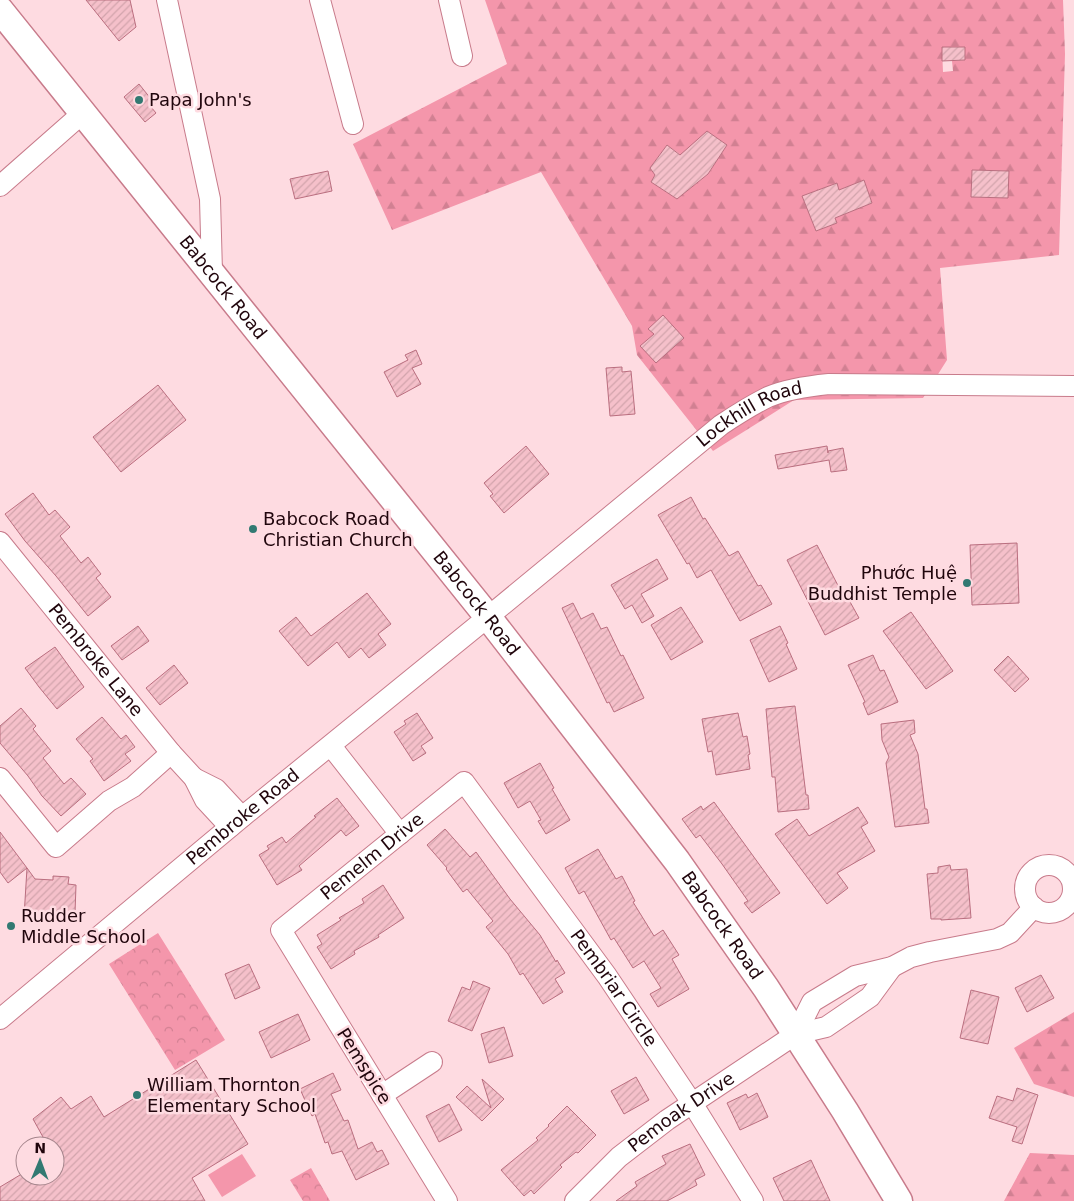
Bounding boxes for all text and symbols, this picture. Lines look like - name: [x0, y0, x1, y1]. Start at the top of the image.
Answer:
- place label: Papa John's: [149, 89, 252, 110]
- marker: Papa John's: [133, 94, 145, 106]
- street label: Babcock Road: [175, 231, 271, 343]
- street label: Lockhill Road: [692, 377, 804, 451]
- place label: Babcock Road Christian Church: [263, 508, 413, 550]
- marker: Babcock Road Christian Church: [247, 523, 259, 535]
- street label: Babcock Road: [429, 547, 525, 659]
- place label: Phước Huệ Buddhist Temple: [808, 562, 957, 604]
- marker: Phước Huệ Buddhist Temple: [961, 577, 973, 589]
- street label: Pembroke Lane: [44, 599, 148, 720]
- street label: Pembroke Road: [182, 764, 303, 869]
- street label: Pemelm Drive: [316, 808, 427, 904]
- street label: Babcock Road: [677, 867, 768, 983]
- place label: Rudder Middle School: [21, 905, 146, 947]
- marker: Rudder Middle School: [5, 920, 17, 932]
- street label: Pembriar Circle: [566, 925, 662, 1050]
- street label: Pemspice: [333, 1024, 396, 1108]
- street label: Pemoak Drive: [624, 1067, 738, 1156]
- place label: William Thornton Elementary School: [147, 1074, 316, 1116]
- marker: William Thornton Elementary School: [131, 1089, 143, 1101]
- north arrow: [15, 1136, 65, 1186]
- text: N: [34, 1140, 46, 1156]

